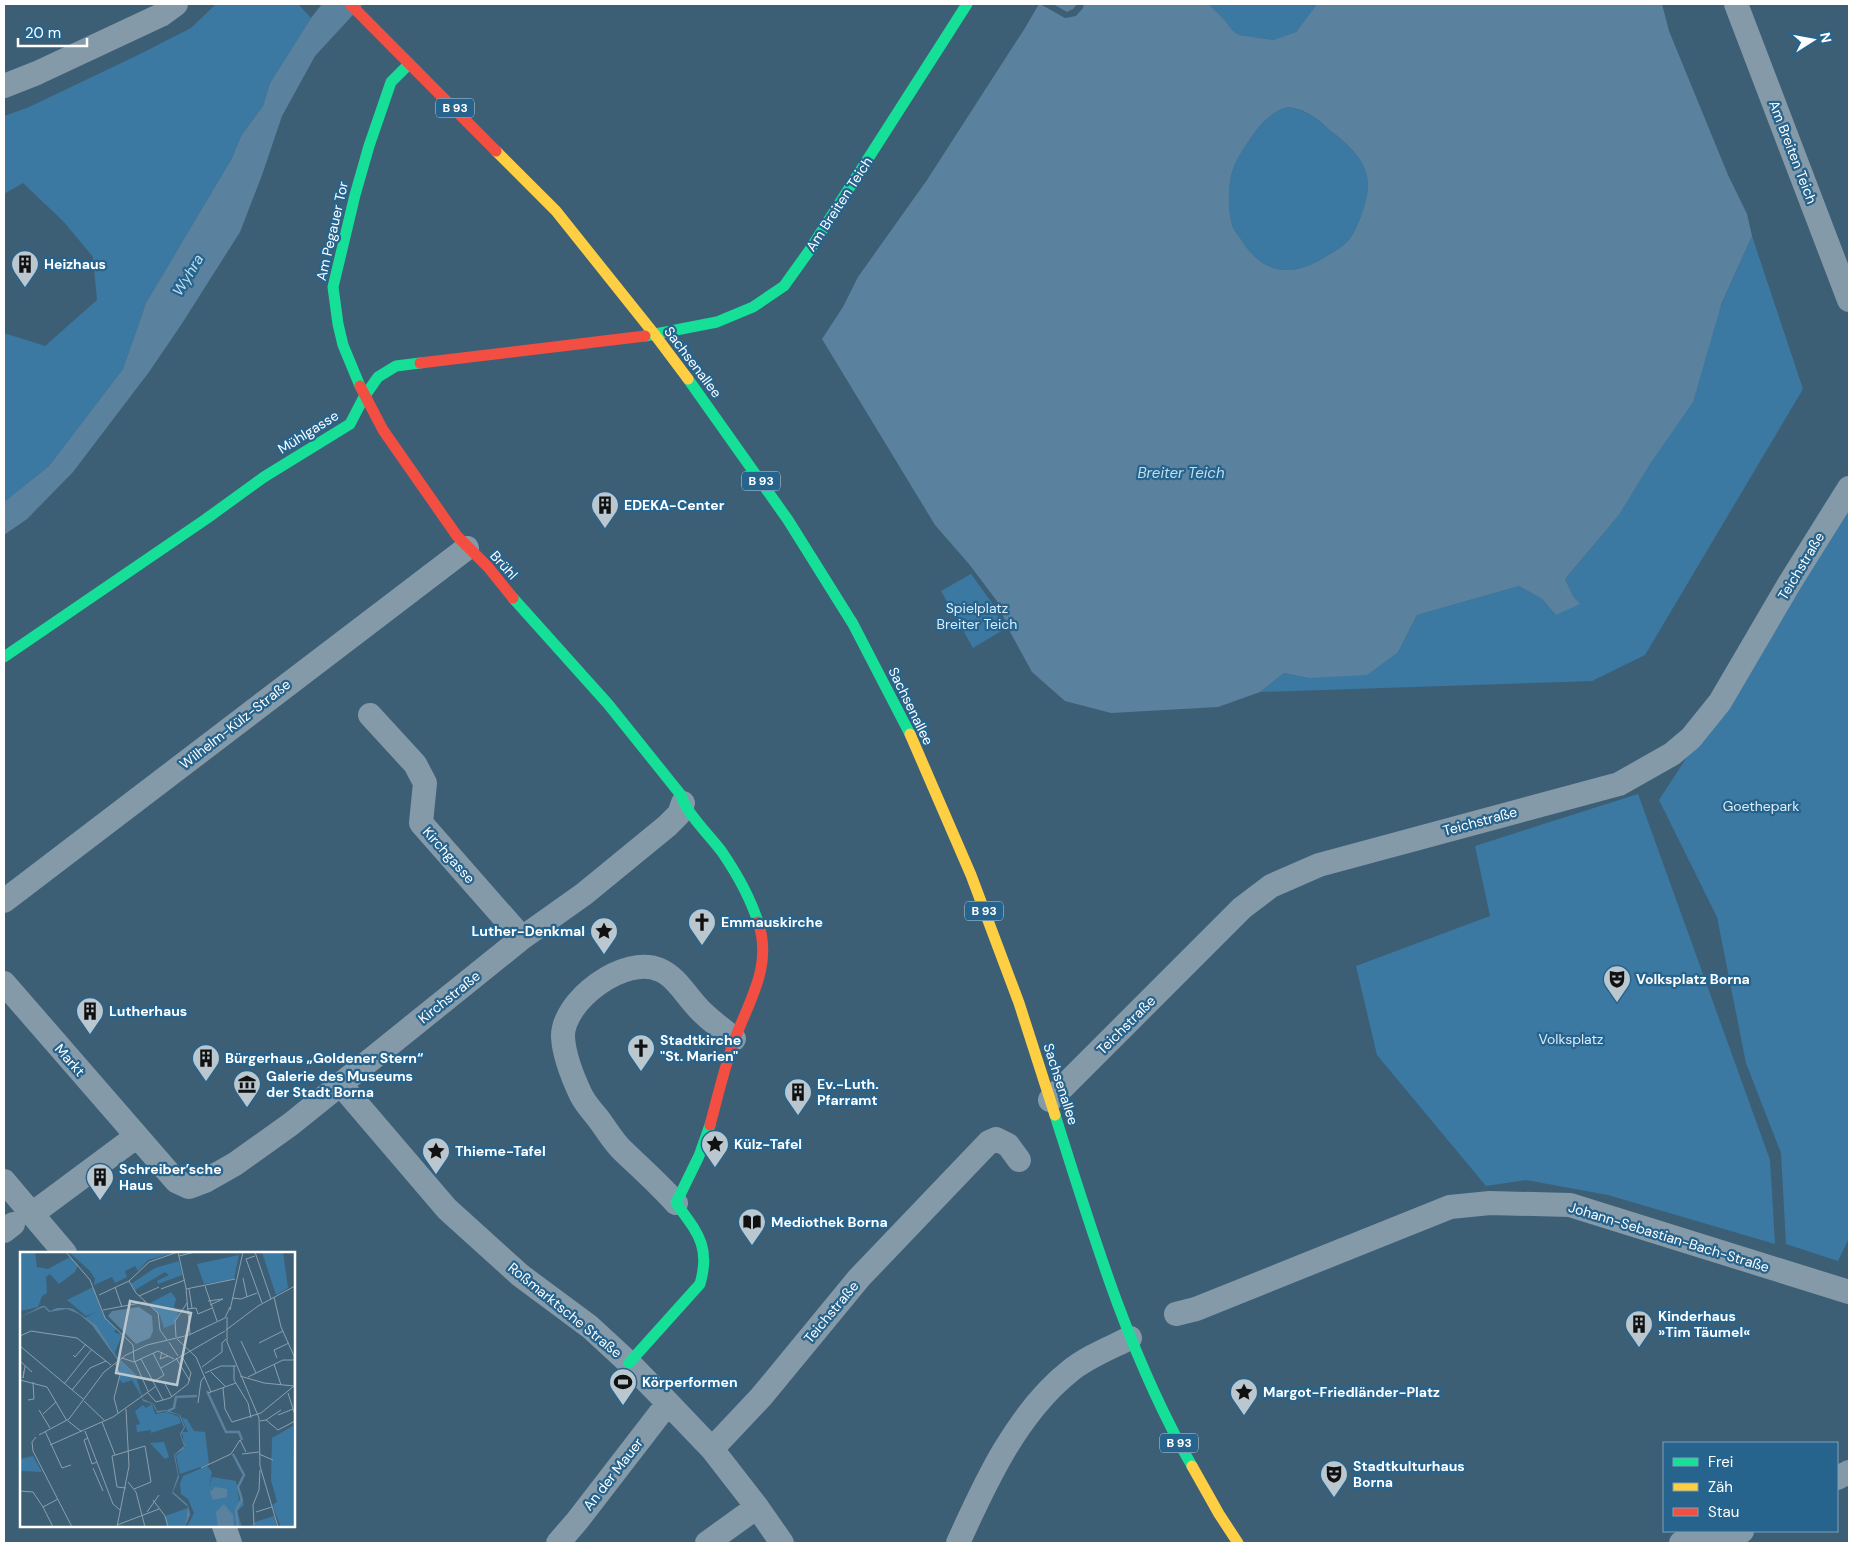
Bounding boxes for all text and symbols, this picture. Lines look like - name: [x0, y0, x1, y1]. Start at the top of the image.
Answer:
- scale bar: [18, 15, 86, 47]
- north arrow: [1788, 15, 1838, 65]
- text: 20 m: [25, 23, 61, 43]
- text: N: [1816, 31, 1836, 44]
- street label: Am Breiten Teich: [1765, 98, 1821, 206]
- road number: B 93: [436, 99, 474, 118]
- street label: Am Breiten Teich: [802, 153, 876, 255]
- street label: Am Pegauer Tor: [312, 180, 352, 282]
- building icon: Heizhaus: [10, 249, 40, 288]
- water label: Wyhra: [168, 250, 208, 300]
- place label: Heizhaus: [44, 255, 106, 273]
- street label: Sachsenallee: [660, 323, 726, 401]
- street label: Mühlgasse: [274, 406, 342, 458]
- water label: Breiter Teich: [1137, 463, 1225, 483]
- road number: B 93: [742, 472, 780, 491]
- building icon: EDEKA-Center: [590, 490, 620, 529]
- place label: EDEKA-Center: [624, 496, 725, 514]
- street label: Teichstraße: [1774, 529, 1828, 603]
- street label: Brühl: [486, 547, 522, 583]
- park label: Spielplatz Breiter Teich: [937, 599, 1017, 633]
- street label: Sachsenallee: [884, 664, 938, 748]
- street label: Wilhelm-Külz-Straße: [176, 675, 294, 773]
- park label: Goethepark: [1723, 797, 1799, 815]
- street label: Teichstraße: [1441, 802, 1519, 840]
- street label: Kirchgasse: [419, 823, 479, 887]
- road number: B 93: [965, 901, 1003, 920]
- church icon: Emmauskirche: [687, 907, 717, 946]
- place label: Emmauskirche: [721, 913, 823, 931]
- place icon: Luther-Denkmal: [589, 916, 619, 955]
- place label: Luther-Denkmal: [471, 922, 585, 940]
- theatre icon: Volksplatz Borna: [1602, 964, 1632, 1003]
- street label: Kirchstraße: [414, 967, 484, 1027]
- place label: Volksplatz Borna: [1636, 970, 1750, 988]
- street label: Teichstraße: [1093, 992, 1159, 1058]
- building icon: Lutherhaus: [75, 996, 105, 1035]
- place label: Lutherhaus: [109, 1002, 187, 1020]
- park label: Volksplatz: [1539, 1030, 1603, 1048]
- place label: Stadtkirche "St. Marien": [660, 1031, 741, 1065]
- church icon: Stadtkirche "St. Marien": [626, 1033, 656, 1072]
- street label: Markt: [51, 1040, 89, 1080]
- street label: Sachsenallee: [1039, 1041, 1083, 1127]
- building icon: Bürgerhaus „Goldener Stern“: [191, 1043, 221, 1082]
- place label: Bürgerhaus „Goldener Stern“: [225, 1049, 423, 1067]
- place label: Galerie des Museums der Stadt Borna: [266, 1067, 413, 1101]
- museum icon: Galerie des Museums der Stadt Borna: [232, 1069, 262, 1108]
- place label: Ev.-Luth. Pfarramt: [817, 1075, 879, 1109]
- building icon: Ev.-Luth. Pfarramt: [783, 1077, 813, 1116]
- place icon: Külz-Tafel: [700, 1129, 730, 1168]
- place label: Külz-Tafel: [734, 1135, 802, 1153]
- place icon: Thieme-Tafel: [421, 1136, 451, 1175]
- place label: Thieme-Tafel: [455, 1142, 546, 1160]
- place label: Schreiber’sche Haus: [119, 1160, 222, 1194]
- building icon: Schreiber’sche Haus: [85, 1162, 115, 1201]
- street label: Johann-Sebastian-Bach-Straße: [1566, 1198, 1772, 1276]
- library icon: Mediothek Borna: [737, 1207, 767, 1246]
- place label: Mediothek Borna: [771, 1213, 888, 1231]
- inset map: [20, 1252, 295, 1527]
- street label: Roßmarktsche Straße: [504, 1259, 626, 1362]
- street label: Teichstraße: [800, 1277, 862, 1347]
- place label: Kinderhaus »Tim Täumel«: [1658, 1307, 1750, 1341]
- building icon: Kinderhaus »Tim Täumel«: [1624, 1309, 1654, 1348]
- sports icon: Körperformen: [608, 1367, 638, 1406]
- place label: Körperformen: [642, 1373, 738, 1391]
- place icon: Margot-Friedländer-Platz: [1229, 1377, 1259, 1416]
- place label: Margot-Friedländer-Platz: [1263, 1383, 1440, 1401]
- street label: An der Mauer: [579, 1434, 647, 1514]
- road number: B 93: [1160, 1434, 1198, 1452]
- legend: [1663, 1442, 1838, 1532]
- text: Frei: [1708, 1452, 1733, 1472]
- place label: Stadtkulturhaus Borna: [1353, 1457, 1465, 1491]
- theatre icon: Stadtkulturhaus Borna: [1319, 1459, 1349, 1498]
- text: Zäh: [1708, 1477, 1733, 1497]
- text: Stau: [1708, 1502, 1739, 1522]

